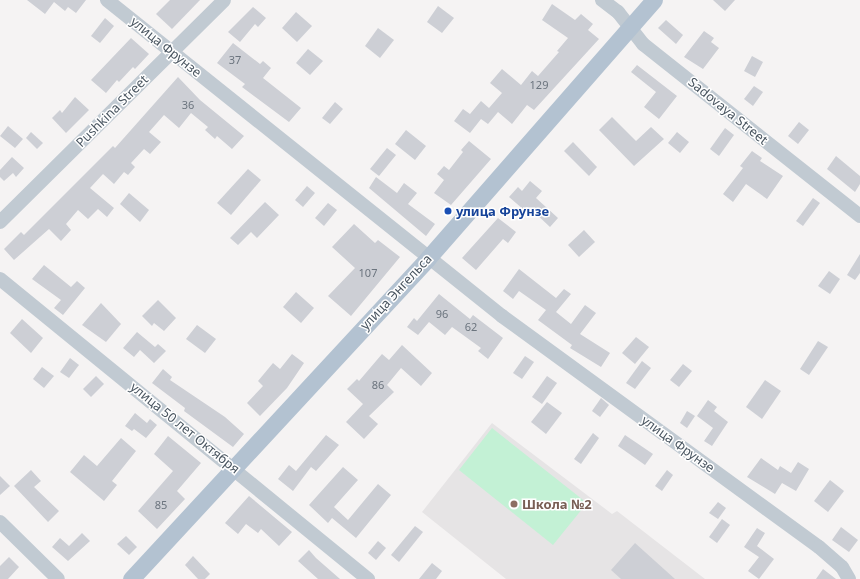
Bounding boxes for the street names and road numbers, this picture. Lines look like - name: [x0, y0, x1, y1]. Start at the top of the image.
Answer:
- street label: улица Фрунзе: [127, 14, 205, 80]
- street label: Pushkina Street: [73, 72, 151, 150]
- street label: Sadovaya Street: [685, 74, 771, 148]
- street label: улица Энгельса: [357, 251, 435, 333]
- street label: улица 50 лет Октября: [127, 379, 243, 477]
- street label: улица Фрунзе: [638, 412, 718, 476]

